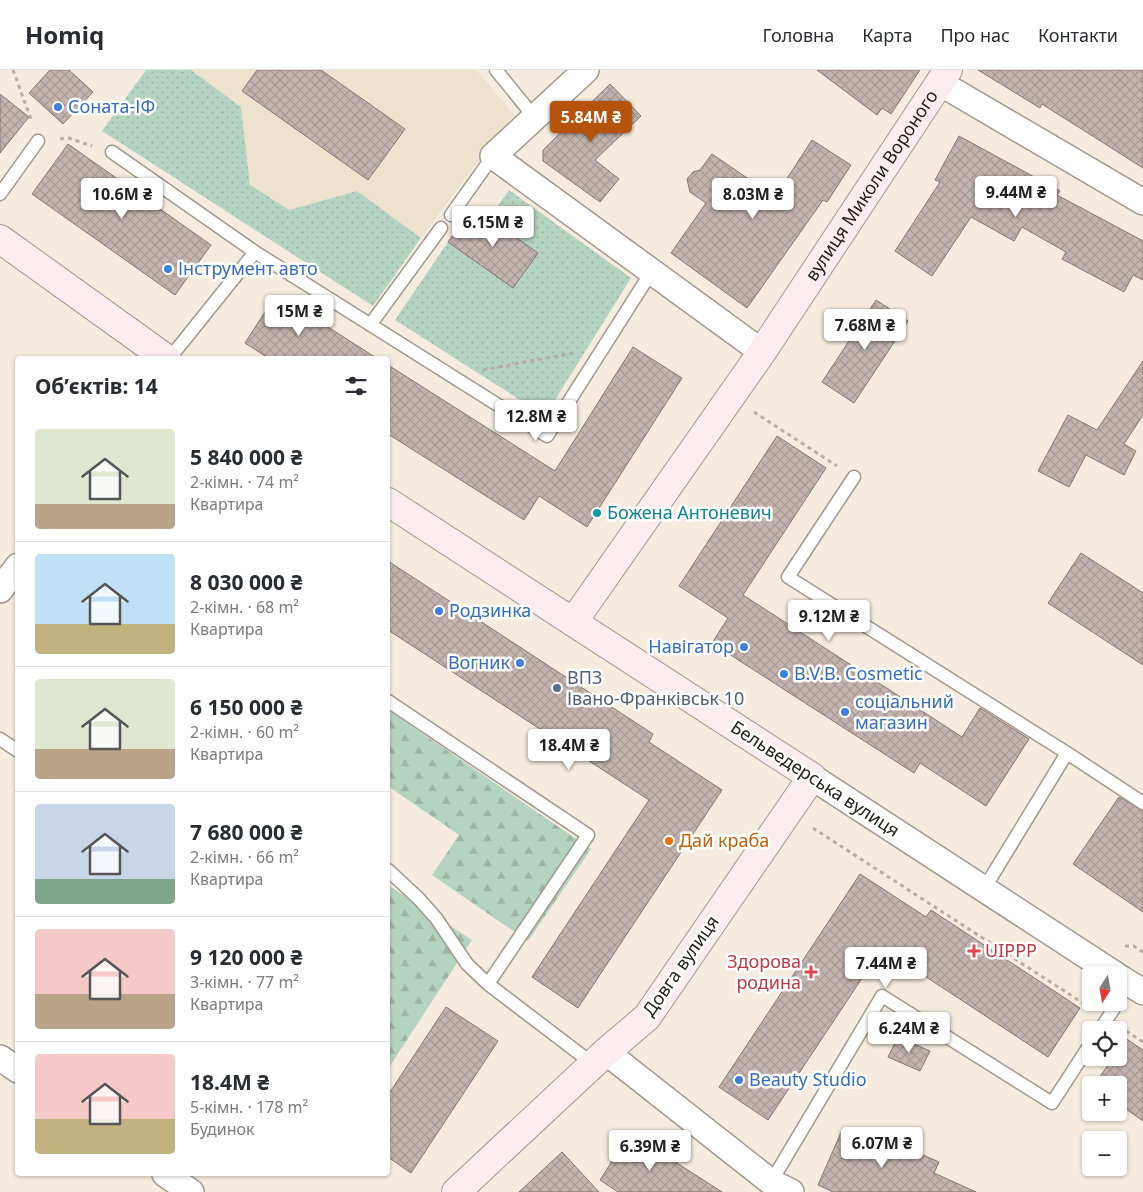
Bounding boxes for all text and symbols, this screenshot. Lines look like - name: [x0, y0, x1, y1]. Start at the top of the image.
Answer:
- text: Homiq: [25, 18, 104, 51]
- text: Головна: [763, 23, 834, 47]
- text: Карта: [862, 23, 912, 47]
- text: Про нас: [940, 23, 1010, 47]
- text: Контакти: [1038, 23, 1118, 47]
- street label: вулиця Миколи Вороного: [799, 85, 943, 285]
- place label: Соната-ІФ: [68, 94, 155, 118]
- pin: 5.84M ₴: [545, 100, 637, 143]
- marker: Соната-ІФ: [52, 101, 64, 113]
- text: 5.84M ₴: [561, 106, 621, 128]
- pin: 9.44M ₴: [970, 176, 1062, 218]
- pin: 10.6M ₴: [76, 178, 168, 220]
- pin: 8.03M ₴: [707, 178, 799, 220]
- text: 9.44M ₴: [986, 181, 1046, 203]
- text: 10.6M ₴: [92, 183, 152, 205]
- text: 8.03M ₴: [723, 183, 783, 205]
- pin: 6.15M ₴: [447, 206, 539, 248]
- text: 6.15M ₴: [463, 211, 523, 233]
- place label: Інструмент авто: [178, 256, 318, 280]
- marker: Інструмент авто: [162, 263, 174, 275]
- pin: 15M ₴: [264, 294, 334, 337]
- text: 15M ₴: [276, 300, 322, 322]
- pin: 7.68M ₴: [819, 308, 911, 351]
- text: 7.68M ₴: [835, 314, 895, 336]
- text: Об’єктів: 14: [35, 372, 158, 400]
- icon: filters: [342, 372, 370, 400]
- pin: 12.8M ₴: [490, 400, 582, 442]
- text: 12.8M ₴: [506, 405, 566, 427]
- text: 5 840 000 ₴: [190, 443, 302, 471]
- icon: home: [75, 449, 135, 509]
- text: 2-кімн. · 74 m²: [190, 471, 299, 493]
- text: Квартира: [190, 493, 264, 515]
- place label: Божена Антоневич: [607, 500, 772, 524]
- marker: Божена Антоневич: [591, 507, 603, 519]
- text: 8 030 000 ₴: [190, 568, 302, 596]
- icon: home: [75, 574, 135, 634]
- text: 2-кімн. · 68 m²: [190, 596, 299, 618]
- place label: Родзинка: [449, 598, 531, 622]
- pin: 9.12M ₴: [783, 600, 875, 642]
- marker: Родзинка: [433, 605, 445, 617]
- text: 9.12M ₴: [799, 605, 859, 627]
- text: Квартира: [190, 618, 264, 640]
- place label: Навігатор: [648, 634, 734, 658]
- marker: Навігатор: [738, 641, 750, 653]
- place label: Вогник: [448, 650, 510, 674]
- marker: Вогник: [514, 657, 526, 669]
- place label: B.V.B. Cosmetic: [794, 661, 923, 685]
- place label: ВПЗ Івано-Франківськ 10: [567, 665, 744, 710]
- marker: B.V.B. Cosmetic: [778, 668, 790, 680]
- marker: ВПЗ Івано-Франківськ 10: [551, 682, 563, 694]
- place label: соціальний магазин: [855, 689, 954, 734]
- text: 6 150 000 ₴: [190, 693, 302, 721]
- icon: home: [75, 699, 135, 759]
- marker: соціальний магазин: [839, 706, 851, 718]
- street label: Бельведерська вулиця: [726, 714, 905, 842]
- text: 2-кімн. · 60 m²: [190, 721, 299, 743]
- pin: 18.4M ₴: [523, 728, 615, 771]
- text: 18.4M ₴: [539, 734, 599, 756]
- text: Квартира: [190, 743, 264, 765]
- text: 7 680 000 ₴: [190, 818, 302, 846]
- icon: home: [75, 824, 135, 884]
- place label: Дай краба: [679, 828, 769, 852]
- marker: Дай краба: [663, 835, 675, 847]
- text: 2-кімн. · 66 m²: [190, 846, 299, 868]
- text: Квартира: [190, 868, 264, 890]
- street label: Довга вулиця: [637, 910, 724, 1021]
- place label: UIPPP: [985, 938, 1037, 962]
- text: 9 120 000 ₴: [190, 943, 302, 971]
- marker: UIPPP: [967, 944, 981, 958]
- pin: 7.44M ₴: [840, 946, 932, 989]
- icon: home: [75, 949, 135, 1009]
- place label: Здорова родина: [727, 949, 801, 994]
- text: 7.44M ₴: [856, 952, 916, 974]
- marker: Здорова родина: [805, 966, 817, 978]
- north arrow: [1082, 966, 1128, 1011]
- map controls: [1082, 966, 1127, 1176]
- text: 3-кімн. · 77 m²: [190, 971, 299, 993]
- text: Квартира: [190, 993, 264, 1015]
- pin: 6.24M ₴: [863, 1012, 955, 1054]
- text: 6.24M ₴: [879, 1017, 939, 1039]
- button: locate: [1082, 1021, 1127, 1066]
- place label: Beauty Studio: [749, 1067, 867, 1091]
- text: 18.4M ₴: [190, 1068, 269, 1096]
- icon: home: [75, 1074, 135, 1134]
- marker: Beauty Studio: [733, 1074, 745, 1086]
- button: +: [1082, 1076, 1127, 1121]
- text: 5-кімн. · 178 m²: [190, 1096, 308, 1118]
- text: Будинок: [190, 1118, 254, 1140]
- pin: 6.07M ₴: [836, 1126, 928, 1169]
- pin: 6.39M ₴: [604, 1130, 696, 1172]
- button: −: [1082, 1131, 1127, 1176]
- text: 6.07M ₴: [852, 1132, 912, 1154]
- text: 6.39M ₴: [620, 1135, 680, 1157]

